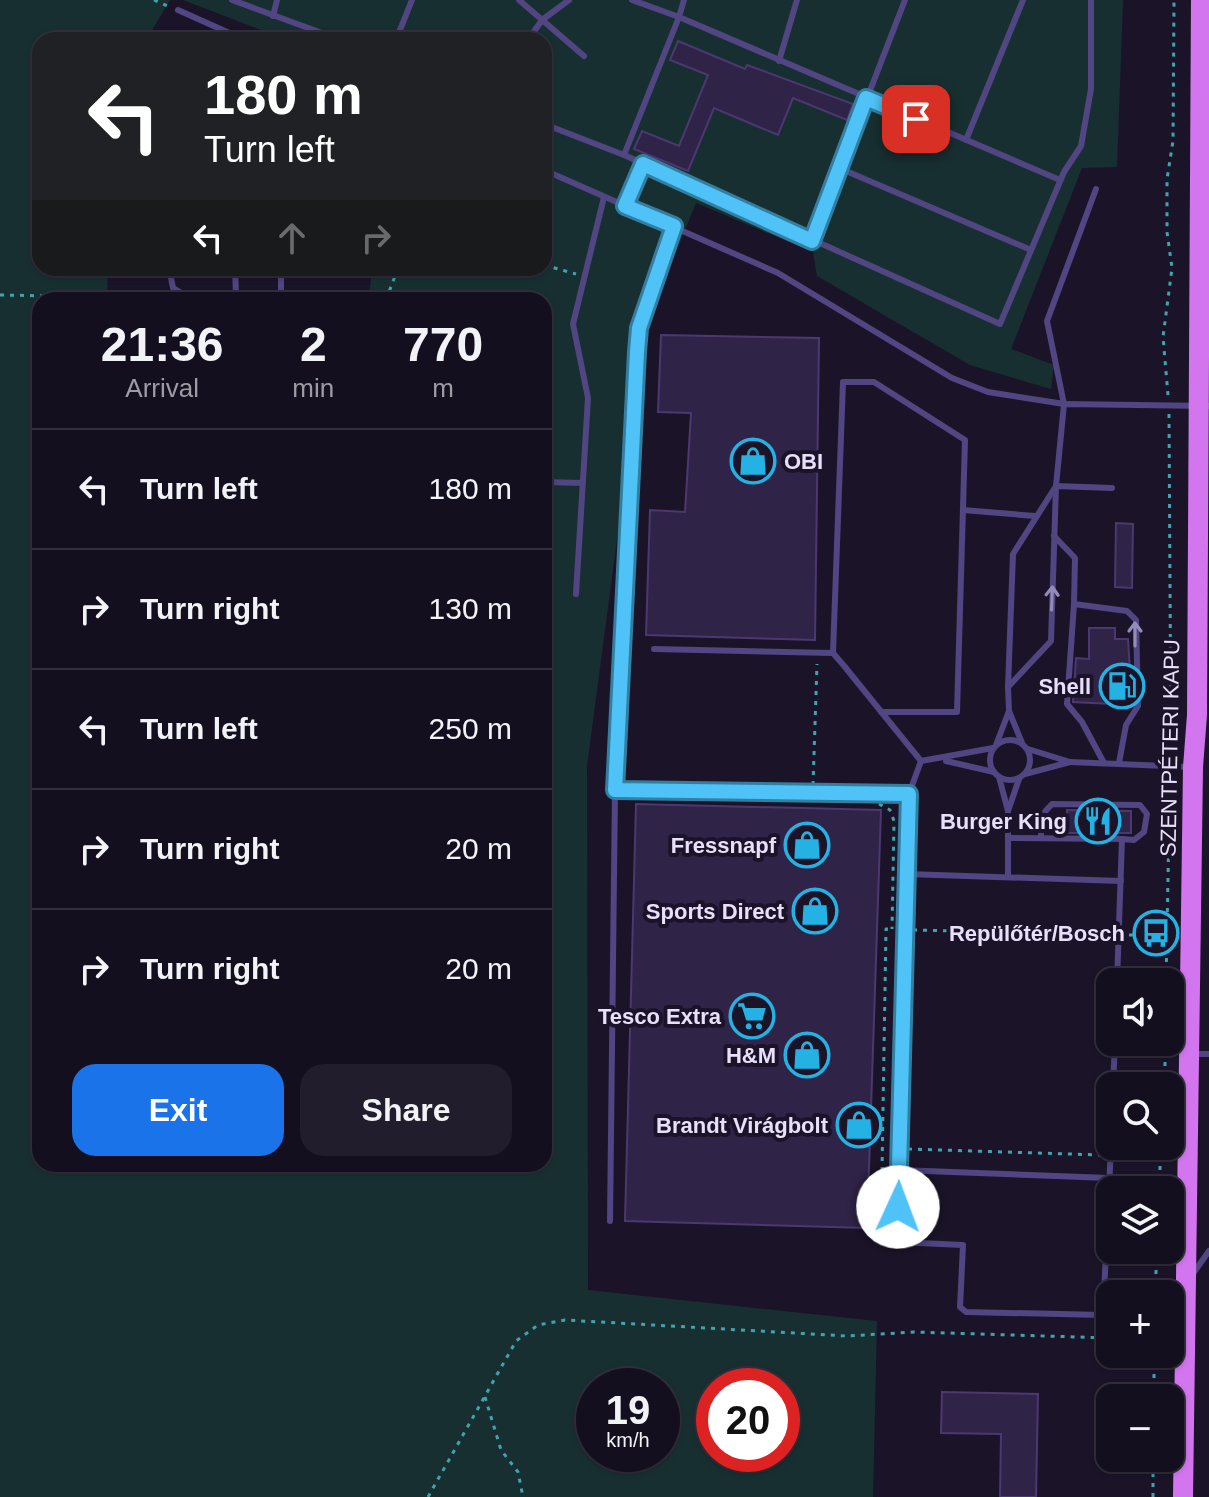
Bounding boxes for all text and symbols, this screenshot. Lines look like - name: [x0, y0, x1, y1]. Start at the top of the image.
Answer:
- text: 180 m: [204, 63, 363, 126]
- icon: left: [72, 64, 176, 168]
- pin: [882, 85, 950, 153]
- icon: arrive: [894, 97, 938, 141]
- text: Turn left: [204, 129, 335, 170]
- icon: left: [186, 216, 230, 260]
- icon: ahead: [270, 216, 314, 260]
- icon: right: [354, 216, 398, 260]
- text: 21:36: [101, 318, 224, 371]
- text: 2: [300, 318, 327, 371]
- text: 770: [403, 318, 483, 371]
- text: Arrival: [125, 373, 199, 403]
- text: min: [292, 373, 334, 403]
- text: m: [432, 373, 454, 403]
- shop icon: OBI: [729, 437, 777, 485]
- place label: OBI: [784, 449, 823, 474]
- icon: left: [72, 467, 116, 511]
- text: Turn left: [140, 472, 258, 505]
- text: 180 m: [429, 472, 512, 505]
- one-way arrow: [1045, 585, 1060, 612]
- icon: right: [72, 587, 116, 631]
- text: Turn right: [140, 592, 279, 625]
- text: 130 m: [429, 592, 512, 625]
- one-way arrow: [1128, 621, 1143, 648]
- street label: SZENTPÉTERI KAPU: [1156, 639, 1184, 857]
- fuel station icon: Shell: [1098, 662, 1146, 710]
- place label: Shell: [1038, 674, 1091, 699]
- icon: left: [72, 707, 116, 751]
- text: Turn left: [140, 712, 258, 745]
- text: 250 m: [429, 712, 512, 745]
- restaurant icon: Burger King: [1074, 797, 1122, 845]
- place label: Burger King: [940, 809, 1067, 834]
- shop icon: Fressnapf: [783, 821, 831, 869]
- icon: right: [72, 827, 116, 871]
- text: Turn right: [140, 832, 279, 865]
- text: 20 m: [445, 832, 512, 865]
- place label: Fressnapf: [671, 833, 777, 858]
- shop icon: Sports Direct: [791, 887, 839, 935]
- place label: Sports Direct: [646, 899, 785, 924]
- bus stop icon: Repülőtér/Bosch: [1132, 909, 1180, 957]
- place label: Repülőtér/Bosch: [949, 921, 1125, 946]
- icon: right: [72, 947, 116, 991]
- text: Turn right: [140, 952, 279, 985]
- text: 20 m: [445, 952, 512, 985]
- map controls: [1096, 968, 1184, 1472]
- button: sound: [1096, 968, 1184, 1056]
- supermarket icon: Tesco Extra: [728, 992, 776, 1040]
- place label: Tesco Extra: [598, 1004, 722, 1029]
- shop icon: H&M: [783, 1031, 831, 1079]
- place label: H&M: [726, 1043, 776, 1068]
- button: Exit: [72, 1064, 284, 1156]
- button: Share: [300, 1064, 512, 1156]
- button: search: [1096, 1072, 1184, 1160]
- shop icon: Brandt Virágbolt: [835, 1101, 883, 1149]
- place label: Brandt Virágbolt: [656, 1113, 829, 1138]
- position arrow: [856, 1165, 940, 1249]
- button: layers: [1096, 1176, 1184, 1264]
- button: +: [1096, 1280, 1184, 1368]
- speed limit sign: 20: [696, 1368, 800, 1472]
- button: −: [1096, 1384, 1184, 1472]
- text: 19: [606, 1388, 650, 1432]
- text: km/h: [606, 1429, 650, 1451]

